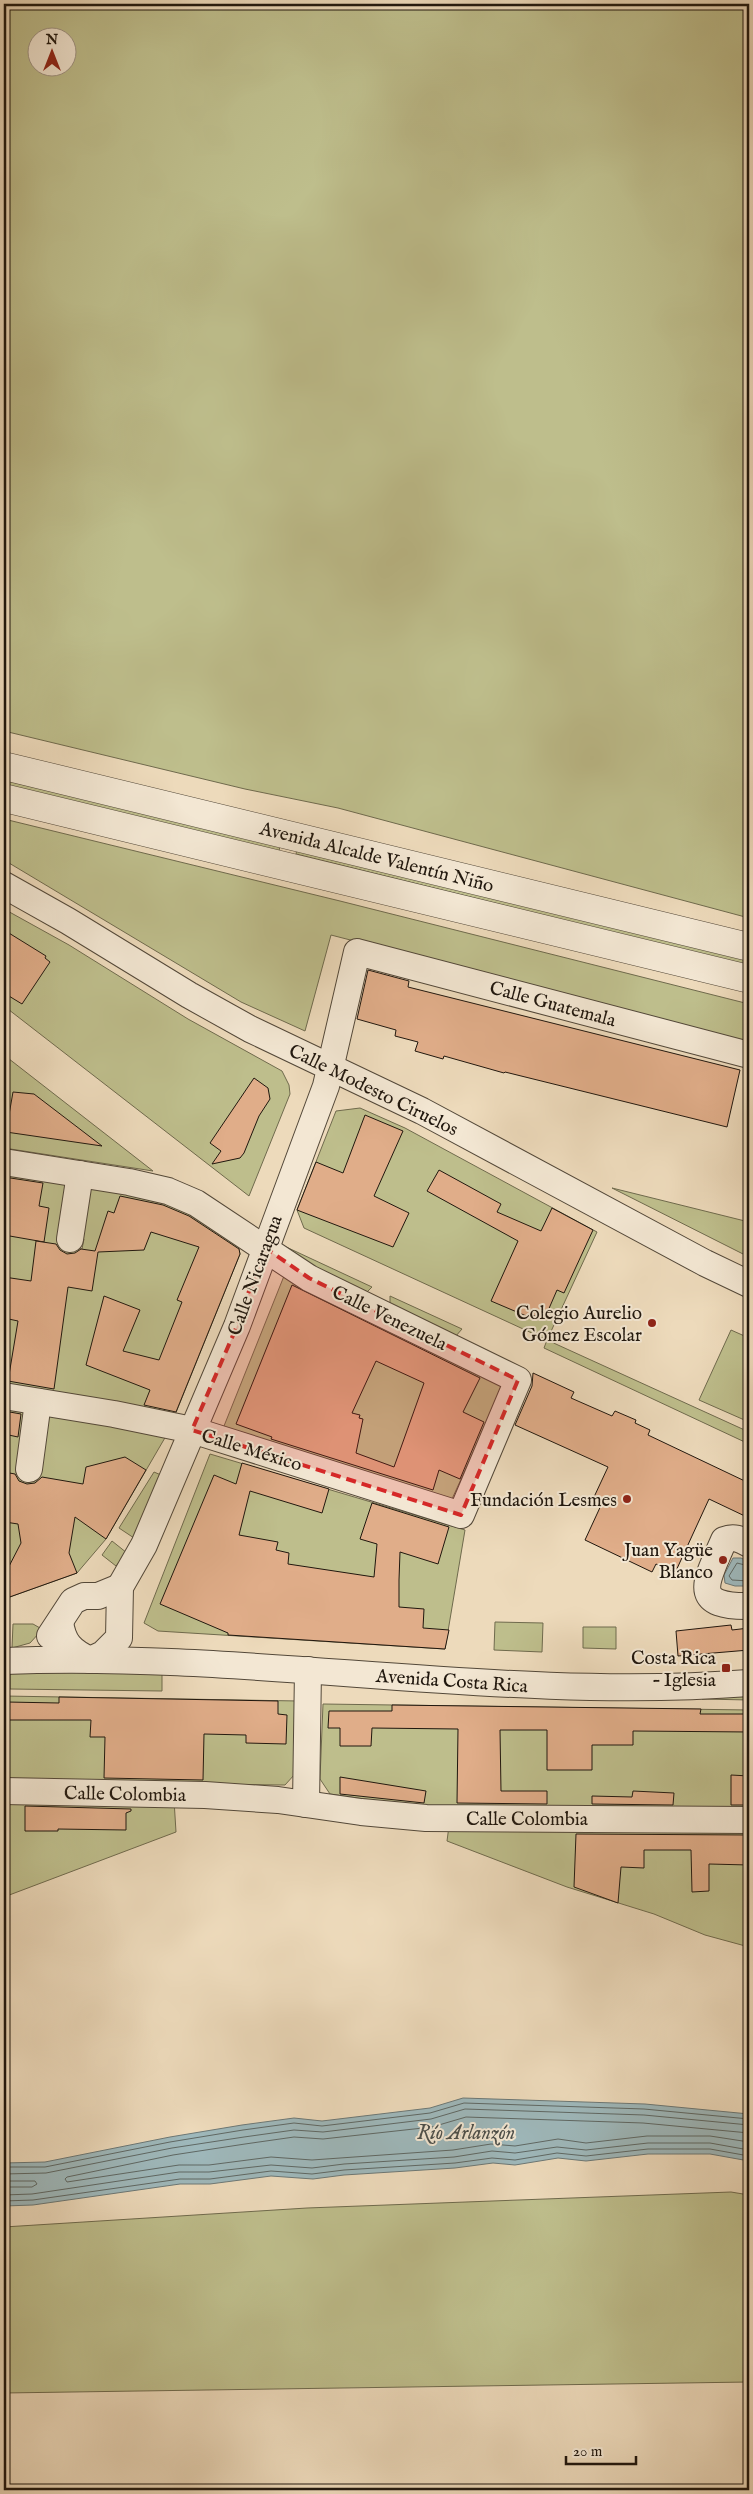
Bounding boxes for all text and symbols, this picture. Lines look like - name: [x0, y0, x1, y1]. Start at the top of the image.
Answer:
- north arrow: [28, 28, 78, 78]
- text: N: [45, 31, 58, 49]
- street label: Avenida Alcalde Valentín Niño: [256, 817, 496, 899]
- street label: Calle Guatemala: [487, 977, 619, 1034]
- street label: Calle Modesto Ciruelos: [285, 1039, 462, 1142]
- street label: Calle Nicaragua: [223, 1212, 289, 1339]
- street label: Calle Venezuela: [328, 1281, 451, 1357]
- place label: Colegio Aurelio Gómez Escolar: [516, 1302, 642, 1348]
- marker: Colegio Aurelio Gómez Escolar: [646, 1317, 658, 1329]
- street label: Calle México: [198, 1424, 305, 1478]
- place label: Fundación Lesmes: [470, 1489, 617, 1513]
- marker: Fundación Lesmes: [621, 1493, 633, 1505]
- place label: Juan Yagüe Blanco: [622, 1539, 713, 1585]
- marker: Juan Yagüe Blanco: [717, 1554, 729, 1566]
- place label: Costa Rica – Iglesia: [631, 1647, 717, 1693]
- marker: Costa Rica – Iglesia: [720, 1662, 732, 1674]
- street label: Avenida Costa Rica: [374, 1665, 529, 1699]
- street label: Calle Colombia: [64, 1782, 187, 1808]
- street label: Calle Colombia: [466, 1808, 589, 1832]
- water label: Río Arlanzón: [417, 2121, 515, 2146]
- scale bar: [566, 2434, 636, 2466]
- text: 20 m: [573, 2442, 603, 2461]

